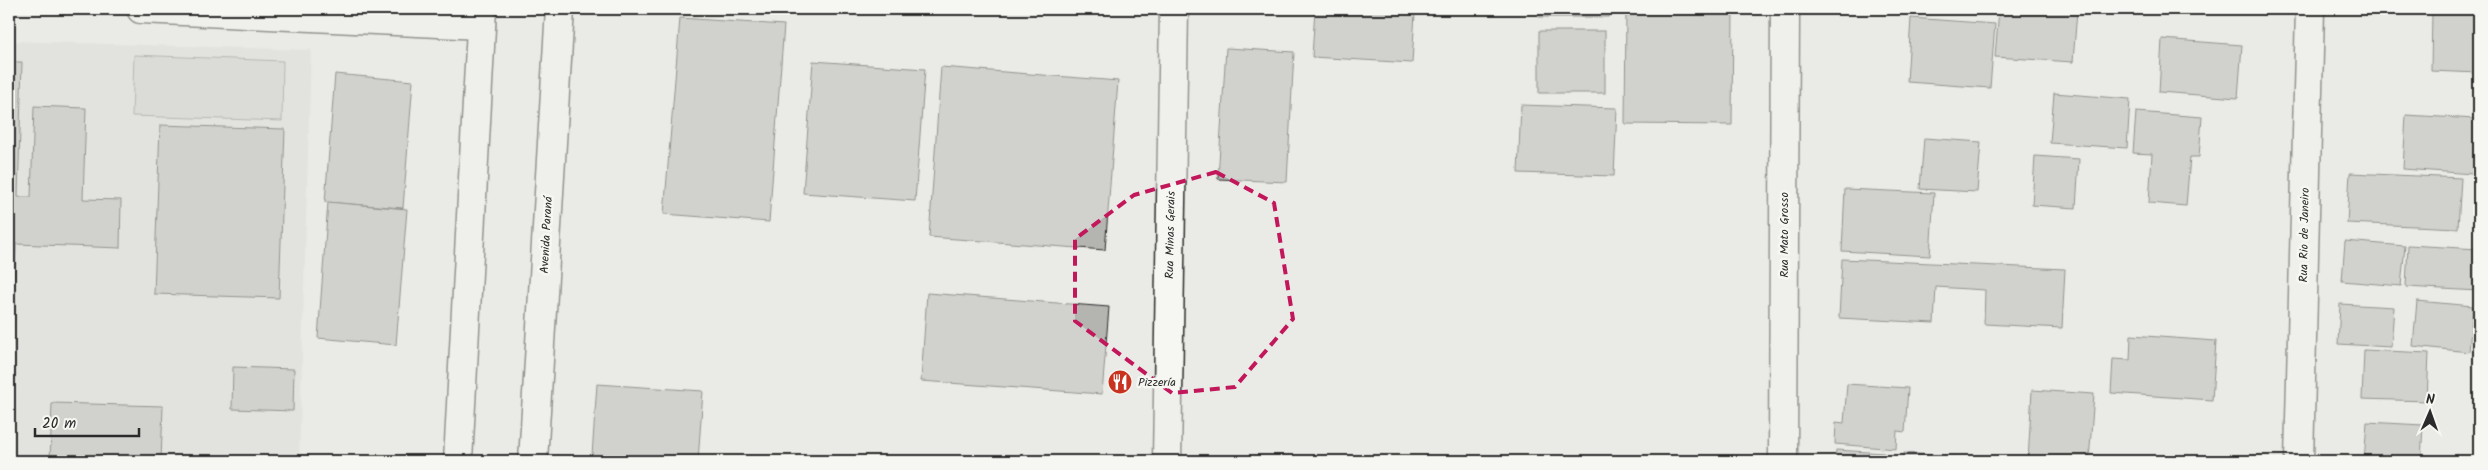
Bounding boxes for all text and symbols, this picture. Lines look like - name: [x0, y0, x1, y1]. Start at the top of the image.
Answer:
- street label: Rua Rio de Janeiro: [2294, 187, 2315, 283]
- street label: Rua Minas Gerais: [1160, 191, 1181, 279]
- street label: Rua Mato Grosso: [1775, 192, 1794, 278]
- street label: Avenida Paraná: [535, 195, 558, 274]
- restaurant icon: Pizzería: [1107, 369, 1133, 395]
- place label: Pizzería: [1138, 373, 1176, 392]
- north arrow: [2406, 388, 2456, 438]
- text: N: [2426, 389, 2435, 411]
- scale bar: [35, 405, 139, 437]
- text: 20 m: [42, 412, 76, 436]

